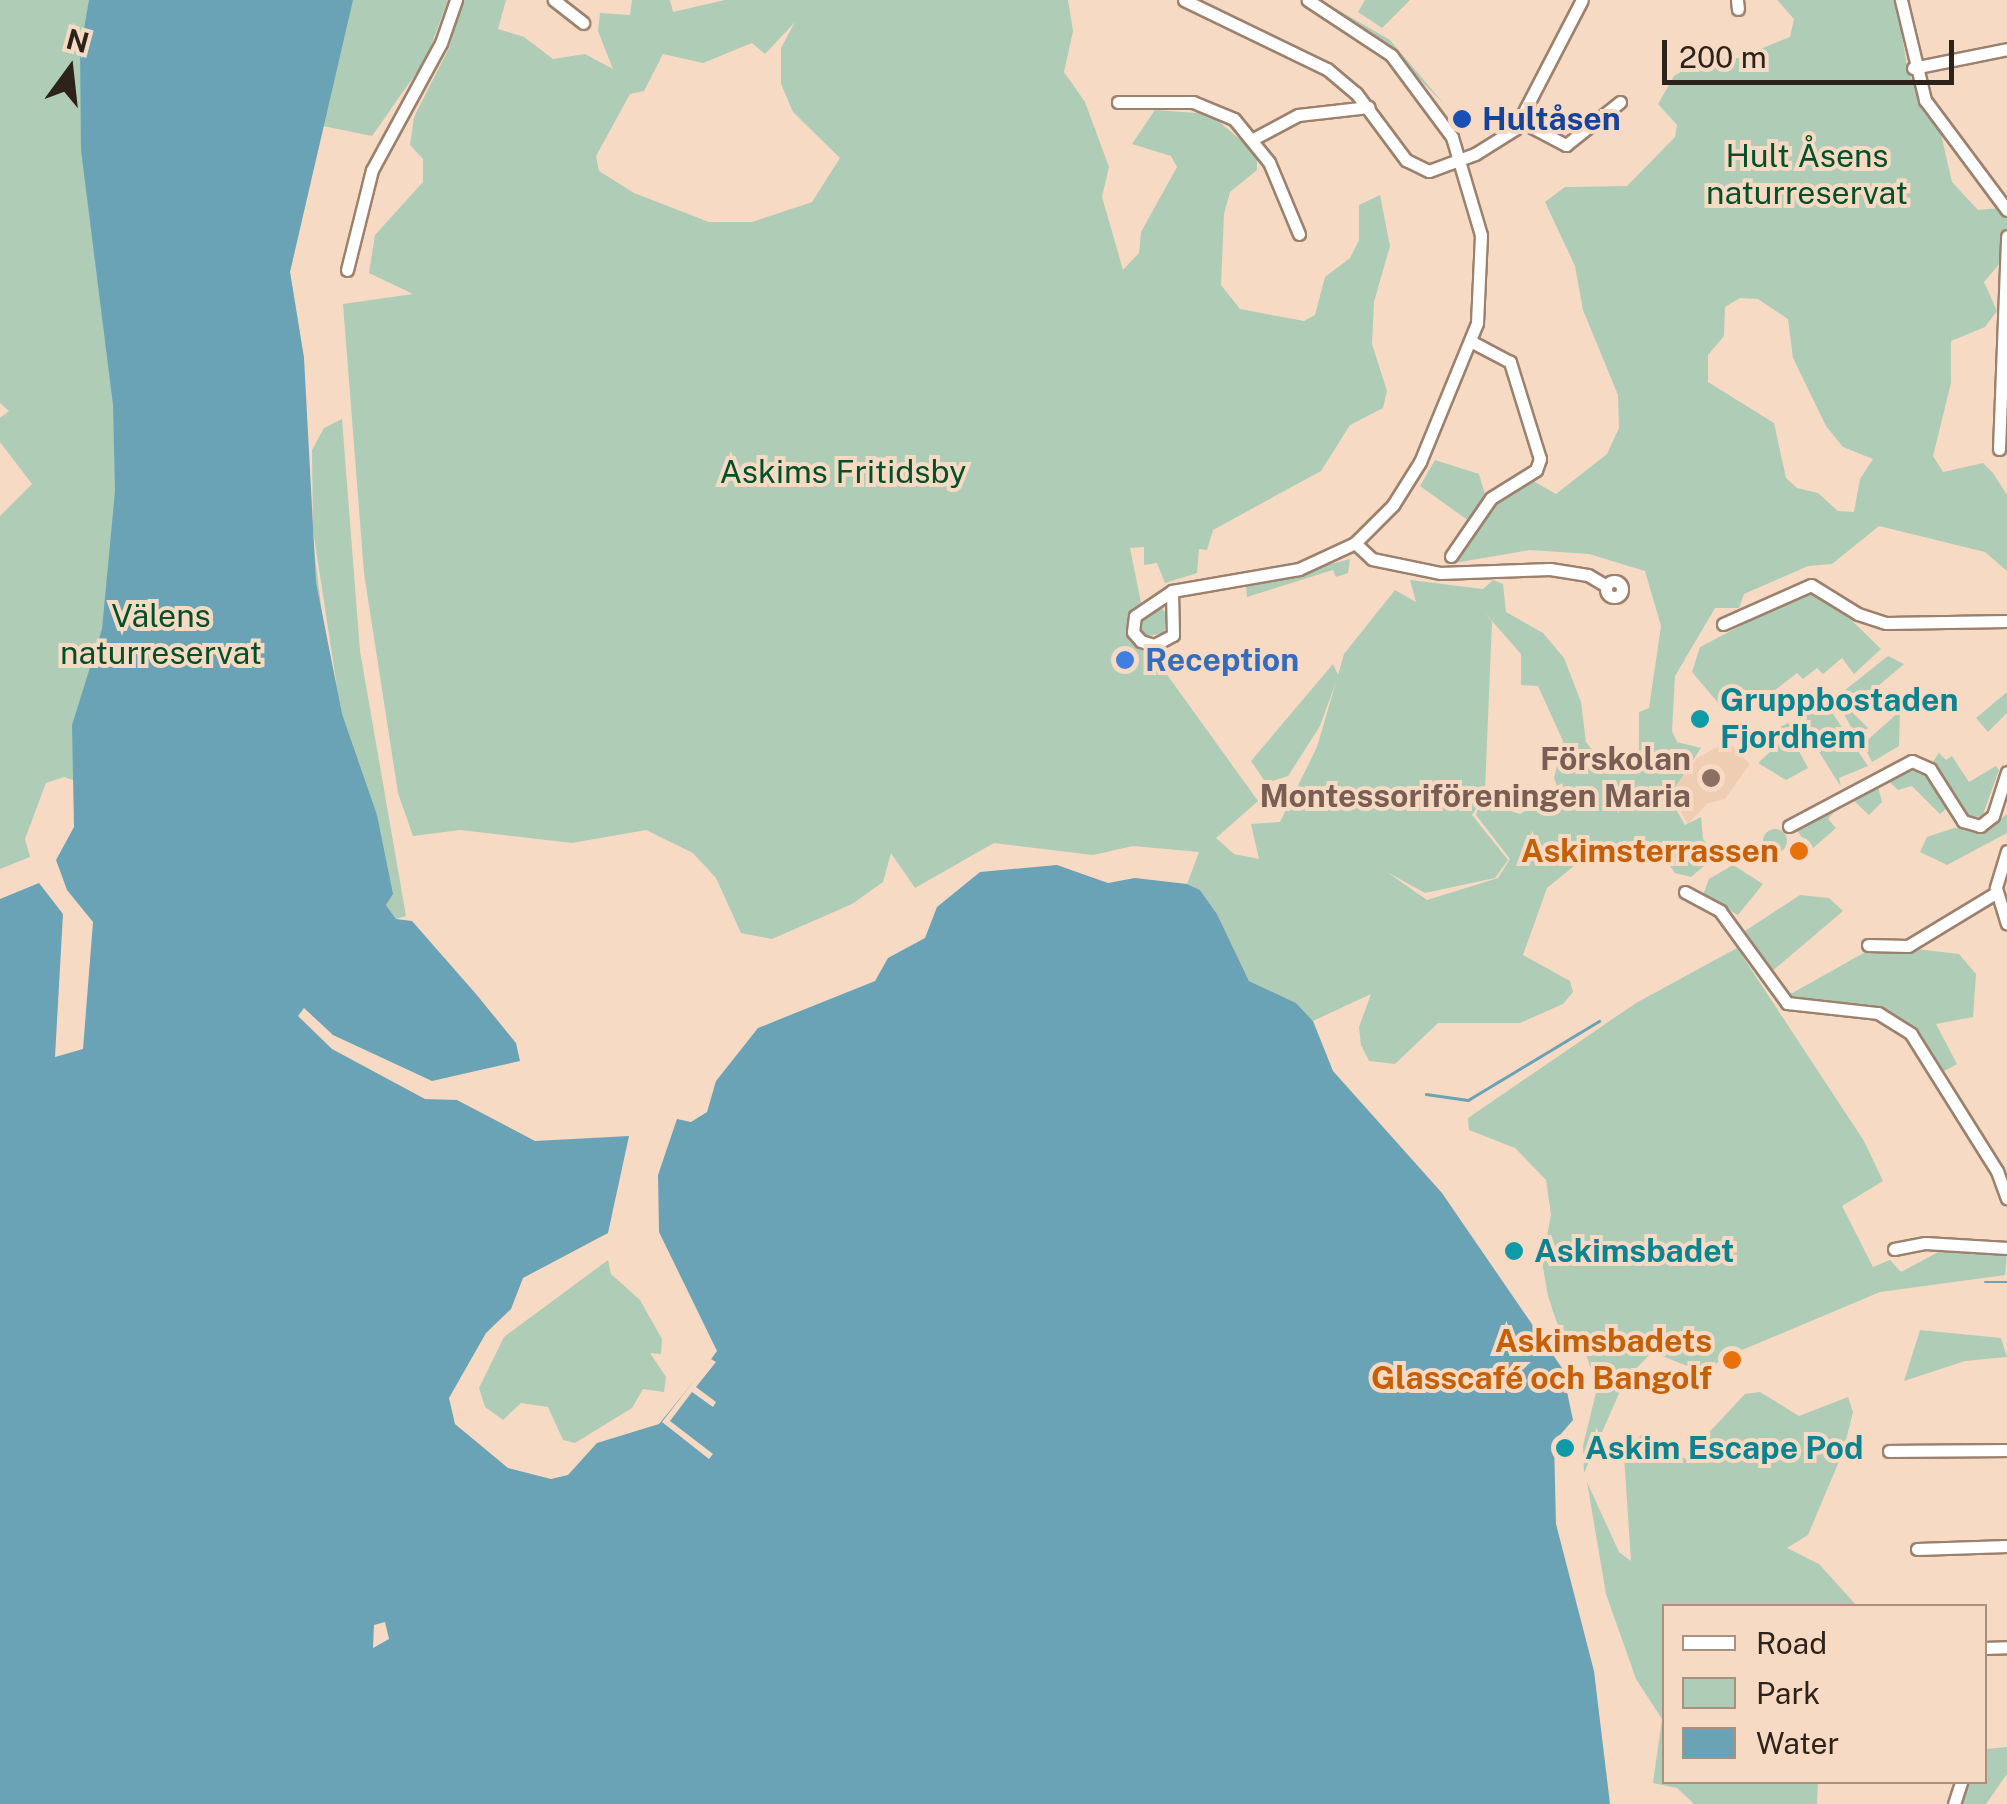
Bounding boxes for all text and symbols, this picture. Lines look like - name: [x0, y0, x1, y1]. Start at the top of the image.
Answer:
- north arrow: [20, 20, 120, 120]
- scale bar: [1667, 20, 1960, 82]
- text: N: [63, 22, 93, 59]
- text: 200 m: [1679, 39, 1767, 75]
- place label: Hultåsen: [1482, 100, 1621, 138]
- marker: Hultåsen: [1451, 108, 1473, 130]
- park label: Hult Åsens naturreservat: [1706, 138, 1908, 213]
- park label: Askims Fritidsby: [719, 453, 967, 491]
- park label: Välens naturreservat: [60, 598, 262, 673]
- place label: Reception: [1145, 641, 1299, 679]
- marker: Reception: [1114, 649, 1136, 671]
- place label: Gruppbostaden Fjordhem: [1720, 682, 1958, 757]
- marker: Gruppbostaden Fjordhem: [1689, 708, 1711, 730]
- place label: Förskolan Montessoriföreningen Maria: [1260, 741, 1691, 816]
- marker: Förskolan Montessoriföreningen Maria: [1700, 767, 1722, 789]
- place label: Askimsterrassen: [1521, 832, 1779, 870]
- marker: Askimsterrassen: [1788, 840, 1810, 862]
- place label: Askimsbadet: [1534, 1232, 1734, 1270]
- marker: Askimsbadet: [1503, 1240, 1525, 1262]
- place label: Askimsbadets Glasscafé och Bangolf: [1371, 1323, 1712, 1398]
- marker: Askimsbadets Glasscafé och Bangolf: [1721, 1349, 1743, 1371]
- place label: Askim Escape Pod: [1585, 1429, 1864, 1467]
- marker: Askim Escape Pod: [1554, 1437, 1576, 1459]
- legend: [1662, 1604, 1987, 1784]
- text: Road: [1756, 1625, 1827, 1661]
- text: Park: [1756, 1675, 1820, 1711]
- text: Water: [1756, 1725, 1839, 1761]

